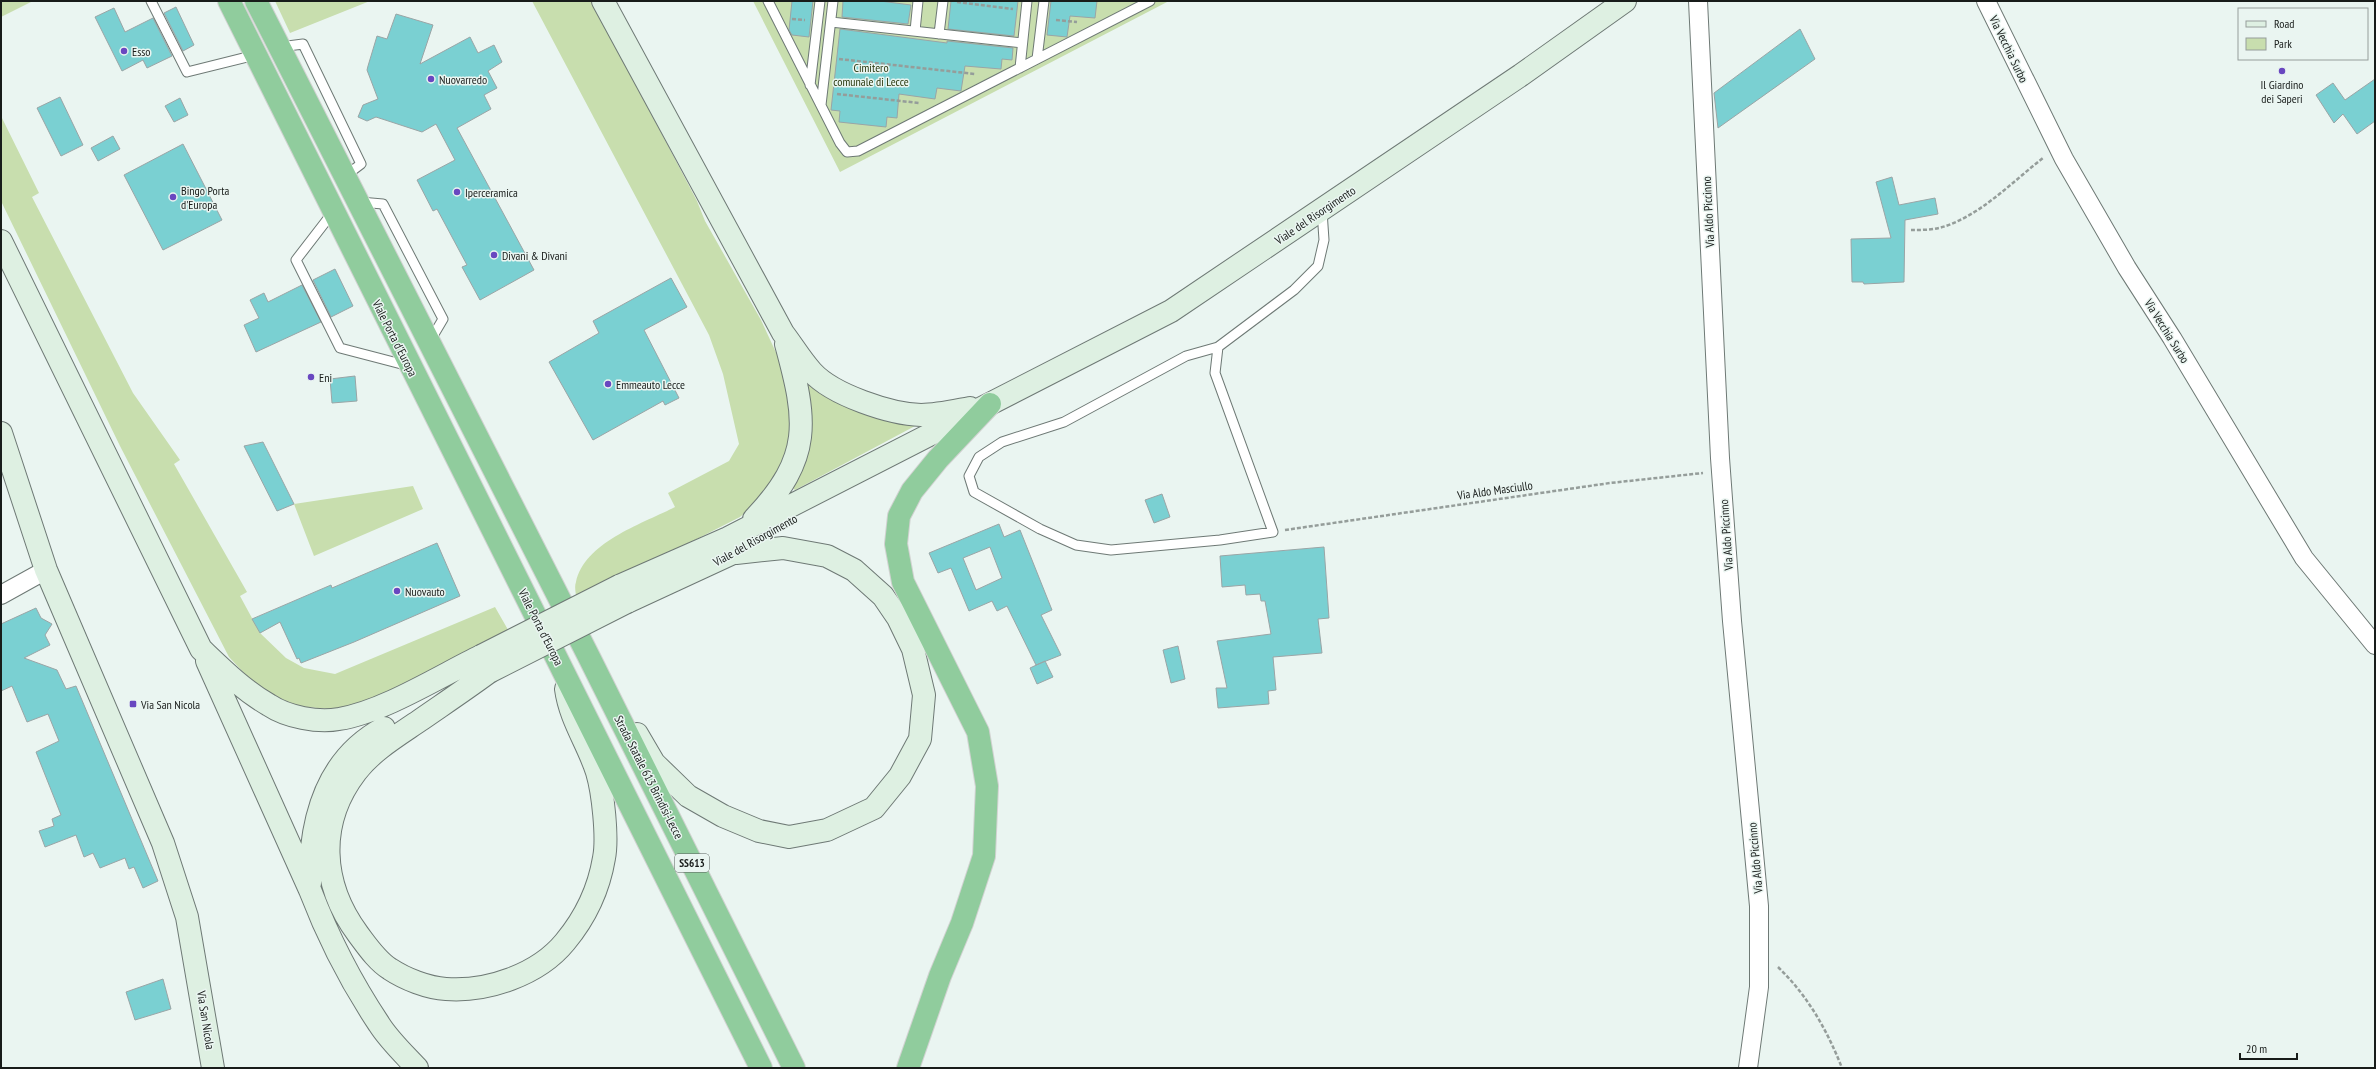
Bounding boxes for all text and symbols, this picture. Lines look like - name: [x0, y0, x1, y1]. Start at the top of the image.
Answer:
- legend: [2238, 8, 2368, 60]
- street label: Via Vecchia Surbo: [1986, 12, 2032, 85]
- text: Road: [2274, 16, 2294, 31]
- text: Park: [2274, 36, 2292, 51]
- place label: Esso: [132, 44, 150, 59]
- marker: Esso: [119, 46, 129, 56]
- park label: Cimitero comunale di Lecce: [833, 60, 909, 89]
- marker: Il Giardino dei Saperi: [2277, 66, 2287, 76]
- place label: Nuovarredo: [439, 72, 487, 87]
- marker: Nuovarredo: [426, 74, 436, 84]
- place label: Il Giardino dei Saperi: [2261, 77, 2303, 106]
- street label: Via Aldo Piccinno: [1699, 176, 1717, 249]
- place label: Bingo Porta d'Europa: [181, 183, 230, 212]
- street label: Viale del Risorgimento: [1271, 183, 1358, 248]
- place label: Iperceramica: [465, 185, 518, 200]
- marker: Iperceramica: [452, 187, 462, 197]
- marker: Bingo Porta d'Europa: [168, 192, 178, 202]
- place label: Divani & Divani: [502, 248, 567, 263]
- marker: Divani & Divani: [489, 250, 499, 260]
- street label: Via Vecchia Surbo: [2141, 295, 2193, 366]
- street label: Viale Porta d'Europa: [369, 296, 421, 379]
- place label: Eni: [319, 370, 332, 385]
- marker: Eni: [306, 372, 316, 382]
- place label: Emmeauto Lecce: [616, 377, 685, 392]
- marker: Emmeauto Lecce: [603, 379, 613, 389]
- street label: Via Aldo Masciullo: [1455, 477, 1534, 503]
- street label: Via Aldo Piccinno: [1716, 499, 1736, 572]
- street label: Viale del Risorgimento: [709, 511, 800, 570]
- place label: Nuovauto: [405, 584, 445, 599]
- street label: Viale Porta d'Europa: [515, 585, 567, 668]
- marker: Nuovauto: [392, 586, 402, 596]
- place label: Via San Nicola: [140, 697, 200, 712]
- marker: Via San Nicola: [128, 699, 138, 709]
- street label: Strada Statale 613 Brindisi-Lecce: [611, 713, 687, 841]
- street label: Via Aldo Piccinno: [1744, 822, 1766, 895]
- road number: SS613: [675, 854, 709, 872]
- street label: Via San Nicola: [194, 989, 218, 1051]
- scale bar: [2240, 1035, 2297, 1061]
- text: 20 m: [2246, 1041, 2267, 1056]

